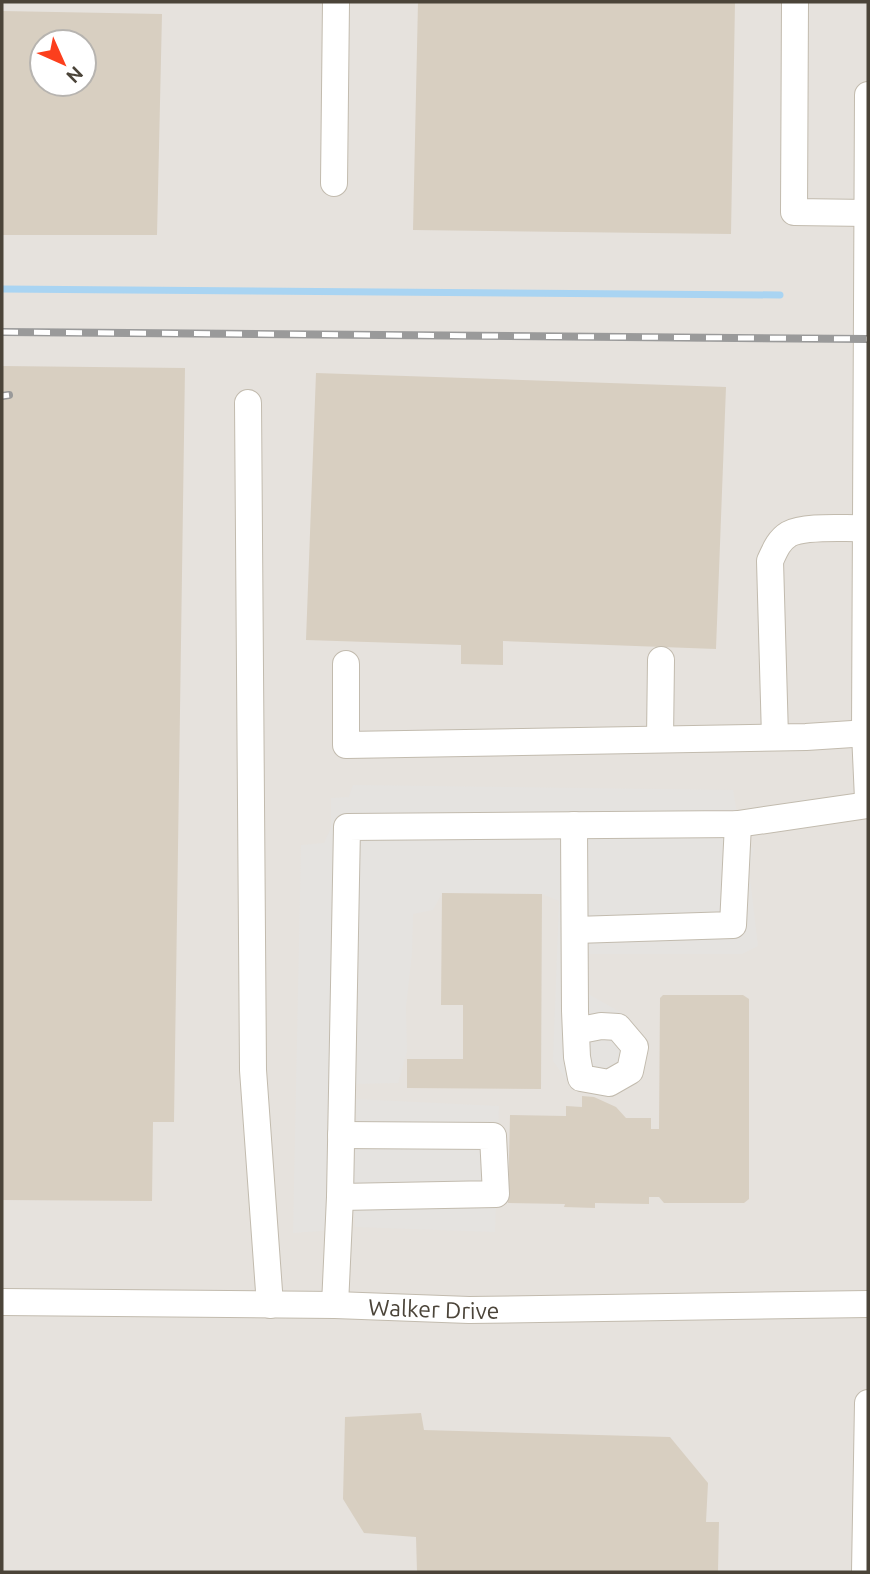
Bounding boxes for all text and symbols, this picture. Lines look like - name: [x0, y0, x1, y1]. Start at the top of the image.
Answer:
- north arrow: [28, 28, 98, 98]
- text: N: [62, 62, 88, 88]
- street label: Walker Drive: [368, 1294, 500, 1323]

